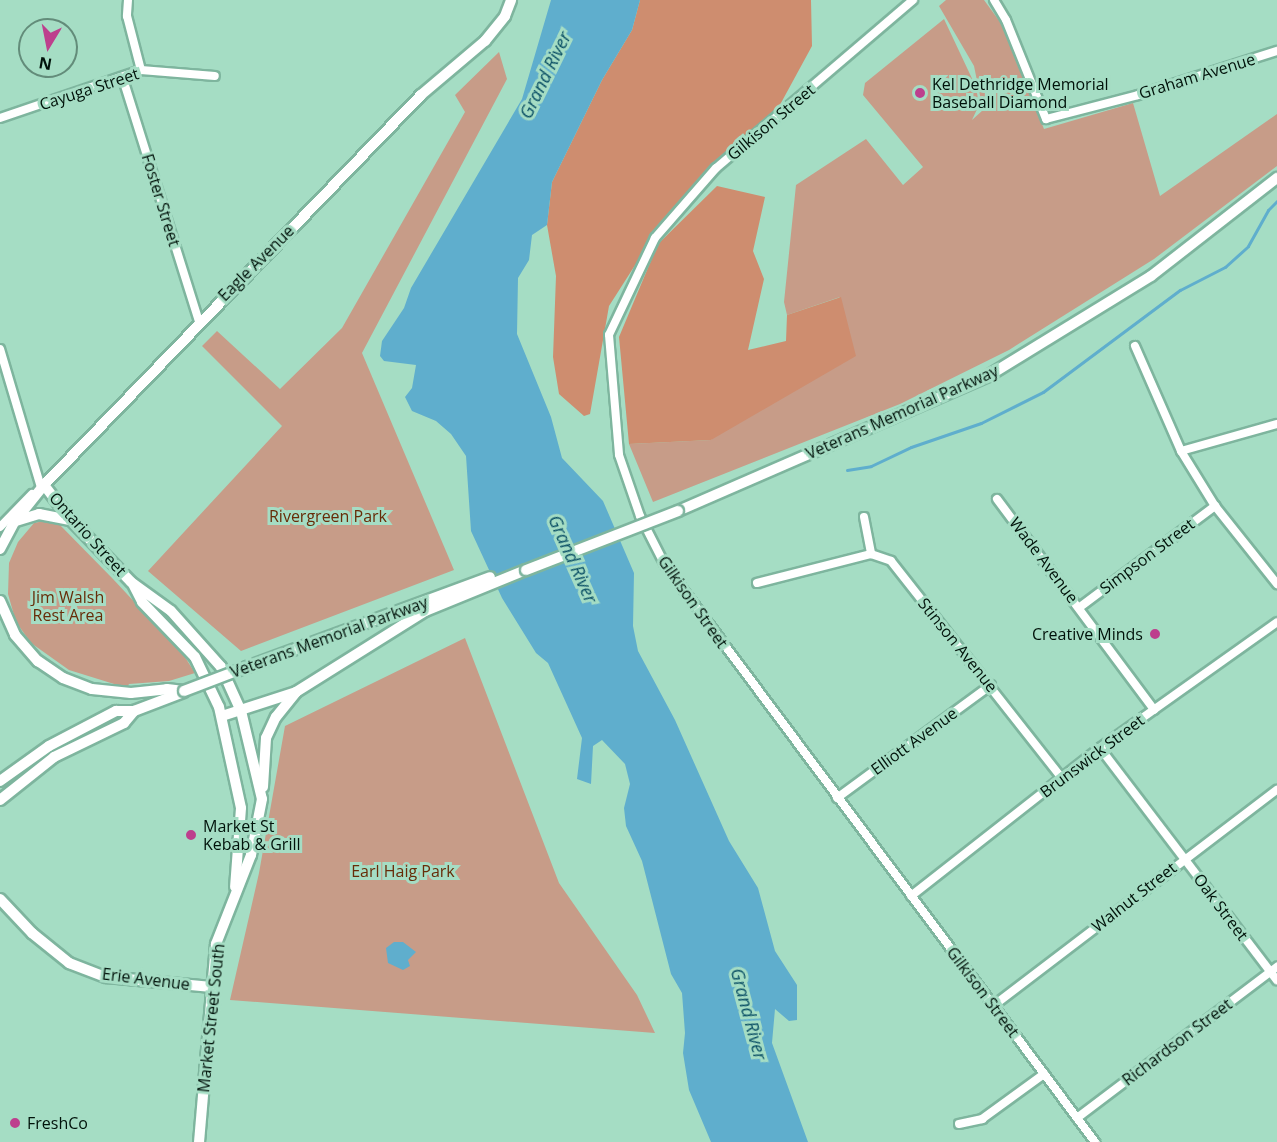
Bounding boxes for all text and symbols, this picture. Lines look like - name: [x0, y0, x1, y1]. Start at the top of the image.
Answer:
- north arrow: [18, 18, 78, 78]
- water label: Grand River: [515, 28, 575, 122]
- street label: Graham Avenue: [1137, 49, 1257, 103]
- text: N: [37, 52, 54, 76]
- street label: Cayuga Street: [37, 64, 141, 114]
- place label: Kel Dethridge Memorial Baseball Diamond: [932, 74, 1109, 112]
- street label: Gilkison Street: [723, 80, 819, 164]
- marker: Kel Dethridge Memorial Baseball Diamond: [913, 86, 927, 100]
- street label: Foster Street: [138, 151, 184, 249]
- street label: Eagle Avenue: [214, 221, 298, 305]
- street label: Veterans Memorial Parkway: [803, 361, 1001, 463]
- street label: Ontario Street: [45, 488, 131, 580]
- park label: Rivergreen Park: [269, 506, 387, 526]
- water label: Grand River: [544, 512, 602, 606]
- street label: Wade Avenue: [1006, 513, 1082, 607]
- street label: Simpson Street: [1096, 514, 1198, 598]
- street label: Gilkison Street: [654, 552, 732, 652]
- park label: Jim Walsh Rest Area: [32, 587, 104, 625]
- street label: Veterans Memorial Parkway: [228, 592, 430, 682]
- street label: Stinson Avenue: [914, 594, 1002, 696]
- place label: Creative Minds: [1032, 624, 1143, 644]
- marker: Creative Minds: [1148, 627, 1162, 641]
- street label: Elliott Avenue: [867, 703, 961, 779]
- street label: Brunswick Street: [1036, 711, 1148, 801]
- place label: Market St Kebab & Grill: [203, 816, 301, 854]
- marker: Market St Kebab & Grill: [184, 828, 198, 842]
- street label: Walnut Street: [1088, 858, 1180, 936]
- park label: Earl Haig Park: [351, 861, 455, 881]
- street label: Oak Street: [1190, 870, 1252, 944]
- street label: Market Street South: [194, 943, 228, 1093]
- street label: Gilkison Street: [943, 943, 1023, 1041]
- street label: Erie Avenue: [101, 964, 191, 994]
- water label: Grand River: [726, 966, 772, 1062]
- street label: Richardson Street: [1118, 994, 1236, 1090]
- place label: FreshCo: [27, 1113, 88, 1133]
- marker: FreshCo: [8, 1116, 22, 1130]

